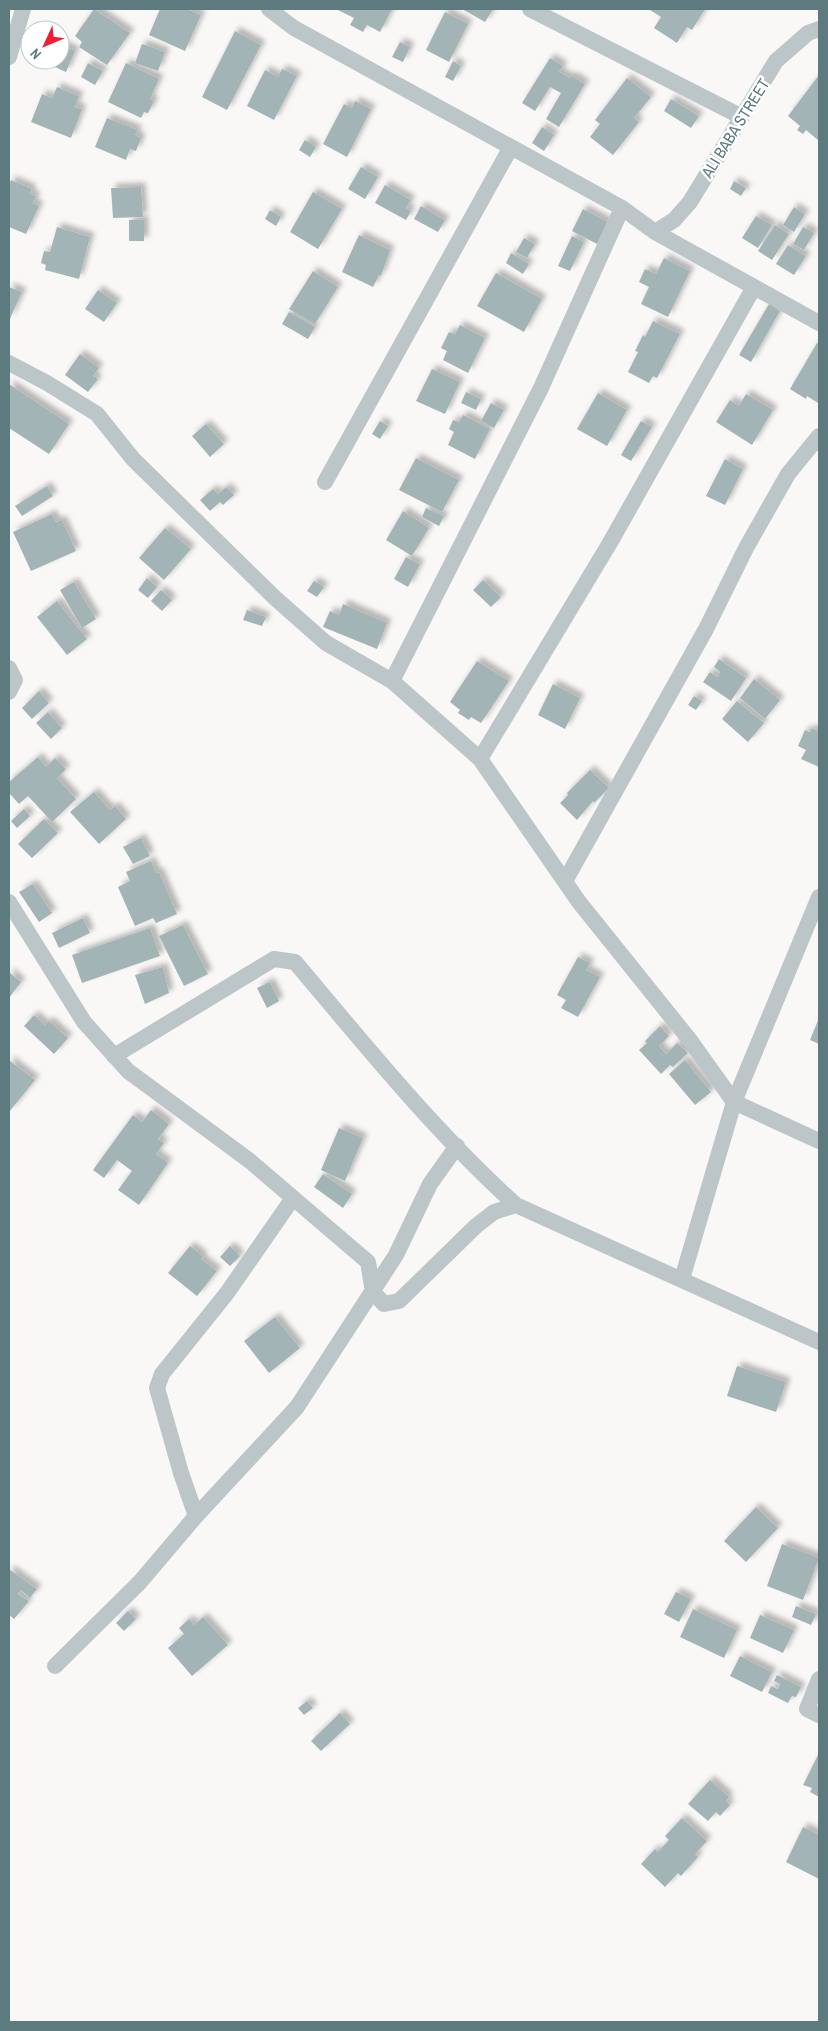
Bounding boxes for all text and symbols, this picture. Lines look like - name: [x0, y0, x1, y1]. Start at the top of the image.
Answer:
- north arrow: [20, 20, 70, 70]
- text: N: [26, 45, 45, 63]
- street label: ALI BABA STREET: [695, 74, 774, 183]

